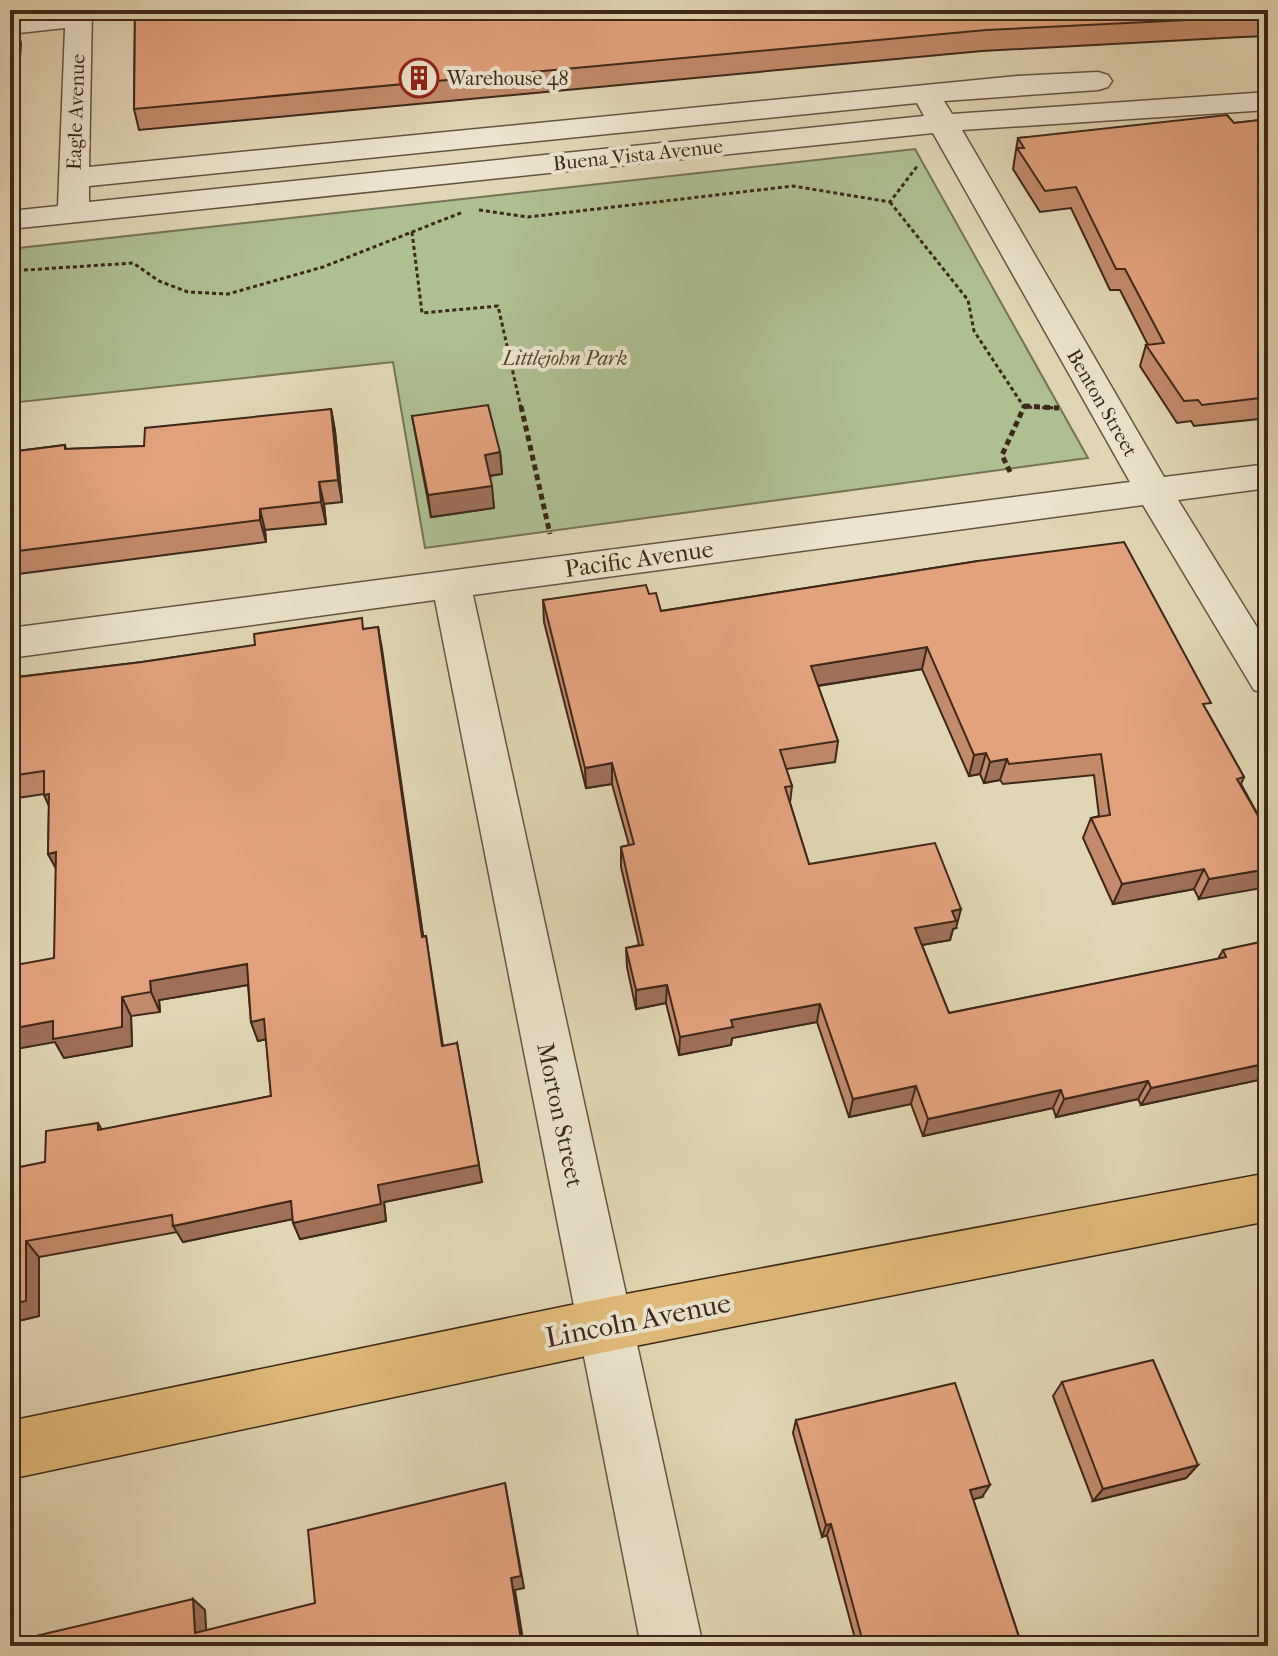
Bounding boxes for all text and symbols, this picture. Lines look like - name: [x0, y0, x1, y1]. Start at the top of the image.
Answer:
- street label: Eagle Avenue: [62, 53, 90, 170]
- building icon: Warehouse 48: [398, 57, 440, 99]
- place label: Warehouse 48: [446, 67, 569, 90]
- street label: Buena Vista Avenue: [552, 135, 724, 175]
- street label: Benton Street: [1062, 345, 1142, 461]
- park label: Littlejohn Park: [500, 347, 628, 370]
- street label: Pacific Avenue: [563, 535, 715, 583]
- street label: Morton Street: [531, 1040, 589, 1190]
- street label: Lincoln Avenue: [543, 1286, 734, 1354]

